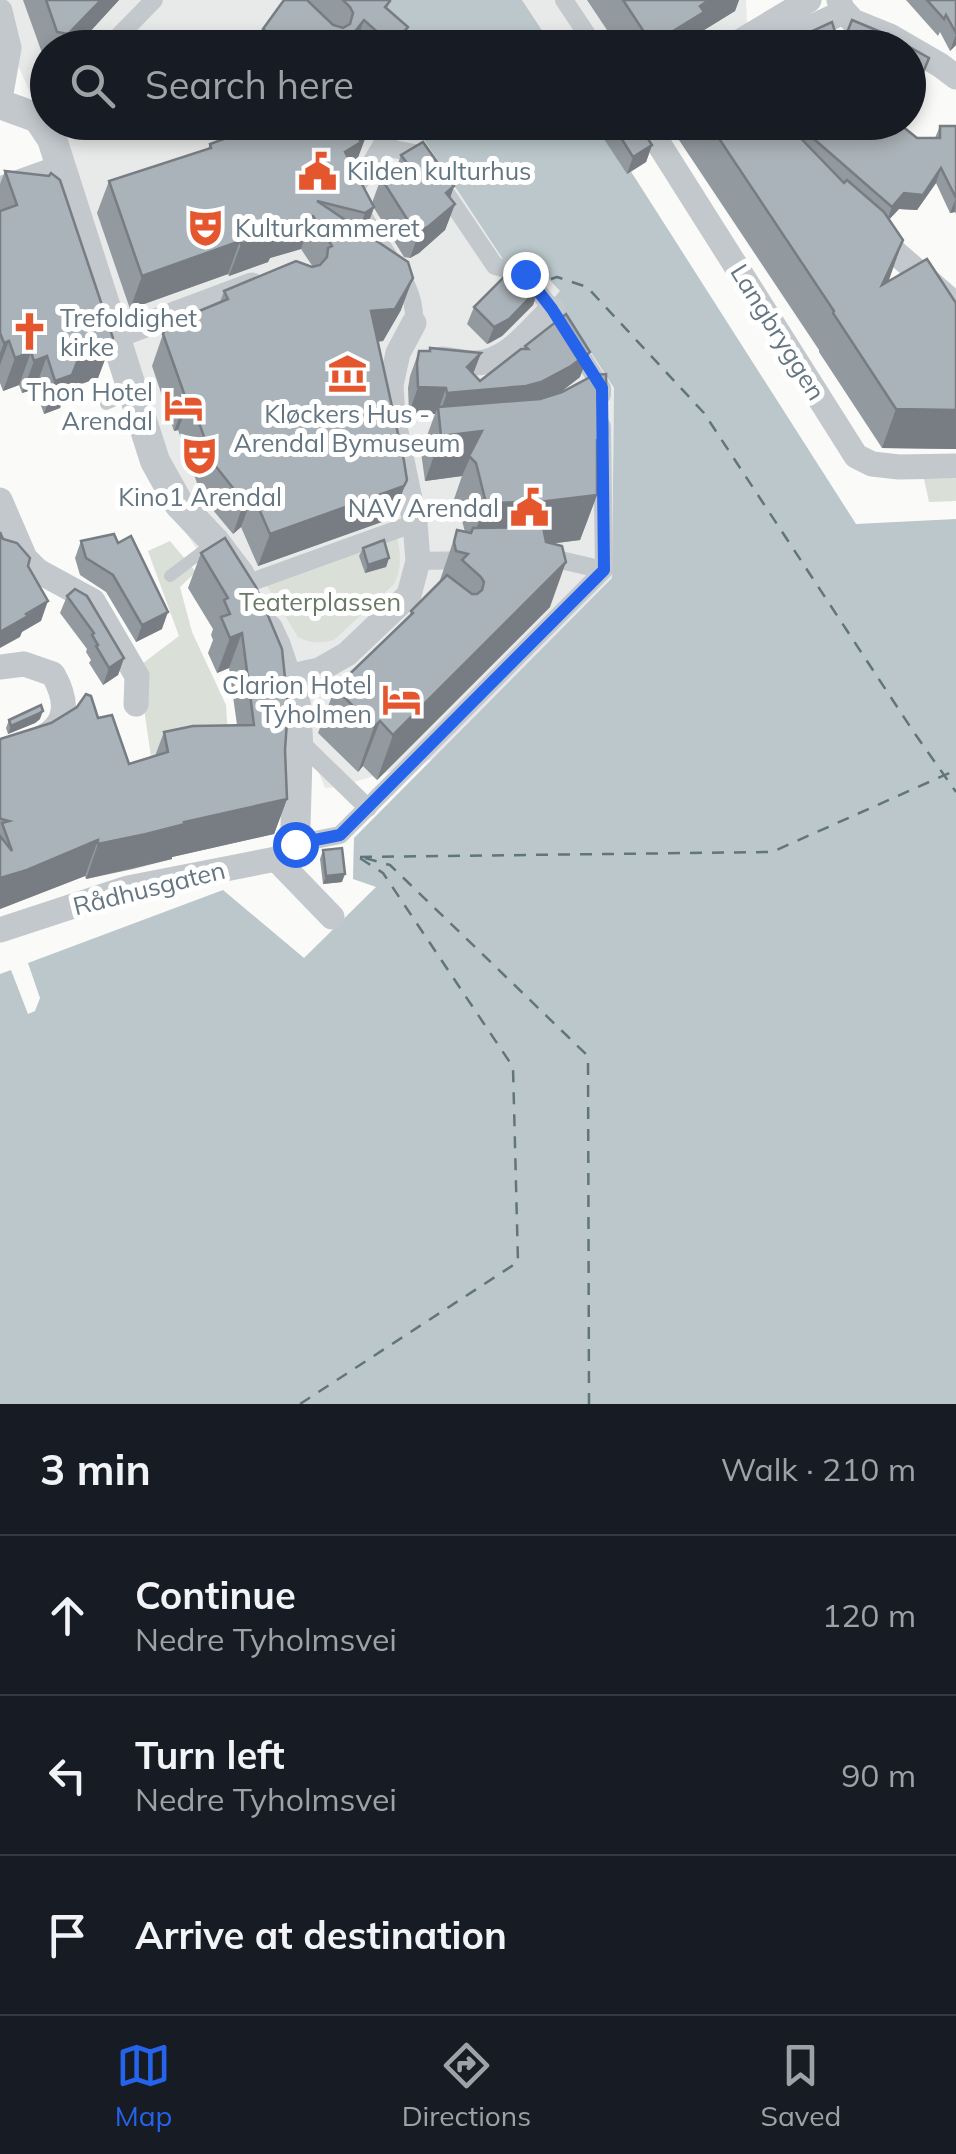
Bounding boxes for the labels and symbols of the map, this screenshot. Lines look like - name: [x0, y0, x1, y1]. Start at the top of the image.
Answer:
- public building icon: Kilden kulturhus: [296, 150, 338, 192]
- place label: Kilden kulturhus: [347, 155, 532, 186]
- theatre icon: Kulturkammeret: [184, 207, 226, 249]
- place label: Kulturkammeret: [235, 212, 420, 243]
- route end: [503, 252, 549, 298]
- street label: Langbryggen: [724, 258, 833, 406]
- place label: Trefoldighet kirke: [60, 302, 197, 362]
- church icon: Trefoldighet kirke: [9, 311, 51, 353]
- museum icon: Kløckers Hus - Arendal Bymuseum: [326, 352, 368, 394]
- place label: Thon Hotel Arendal: [26, 376, 153, 436]
- hotel icon: Thon Hotel Arendal: [162, 385, 204, 427]
- place label: Kløckers Hus - Arendal Bymuseum: [233, 398, 461, 458]
- theatre icon: Kino1 Arendal: [179, 435, 221, 477]
- place label: Kino1 Arendal: [118, 481, 282, 512]
- public building icon: NAV Arendal: [508, 487, 550, 529]
- place label: NAV Arendal: [348, 492, 499, 523]
- park label: Teaterplassen: [239, 586, 401, 617]
- place label: Clarion Hotel Tyholmen: [222, 669, 372, 729]
- hotel icon: Clarion Hotel Tyholmen: [381, 678, 423, 720]
- route start: [273, 822, 319, 868]
- street label: Rådhusgaten: [70, 854, 228, 921]

